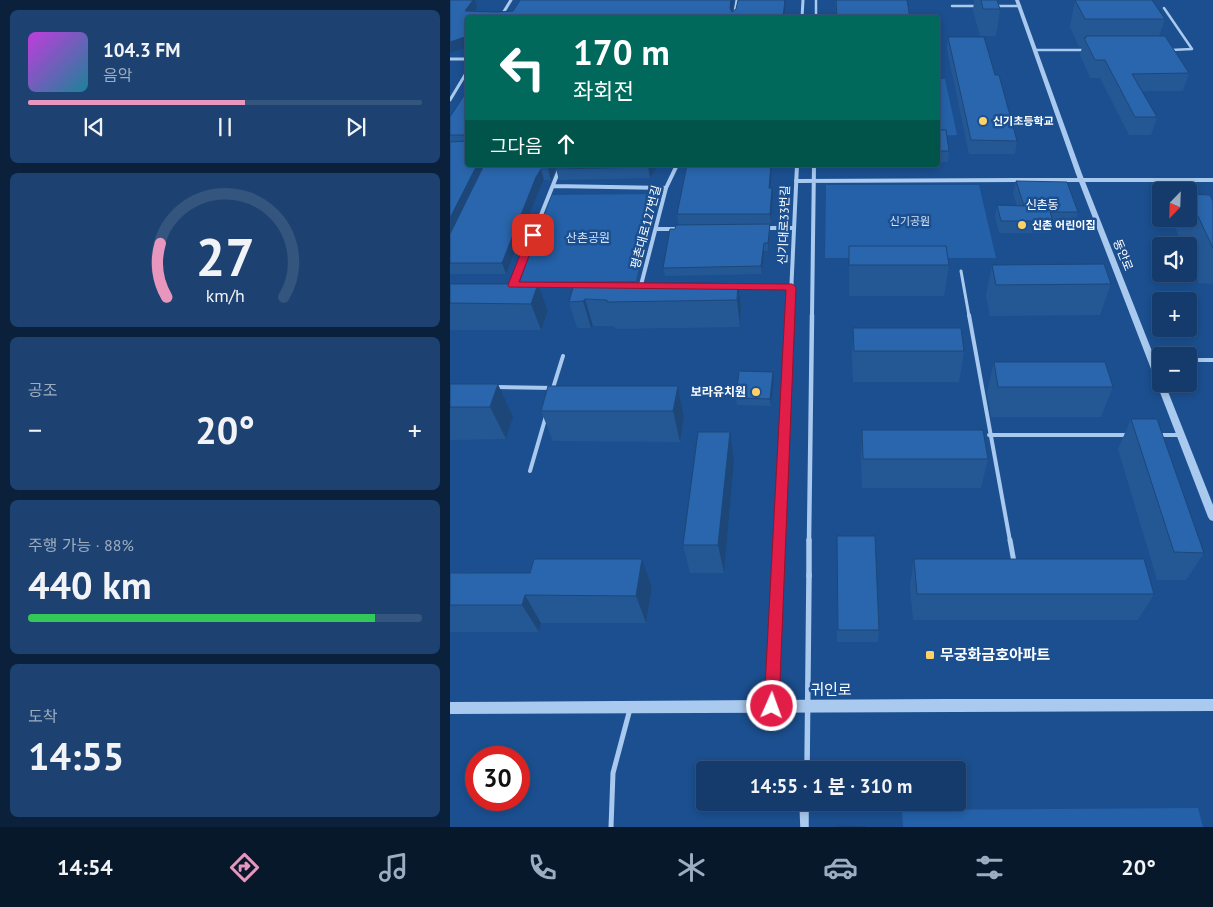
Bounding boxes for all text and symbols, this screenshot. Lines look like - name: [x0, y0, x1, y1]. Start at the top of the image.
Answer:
- text: 170 m: [573, 29, 670, 75]
- icon: left: [490, 35, 555, 100]
- text: 104.3 FM: [103, 38, 180, 62]
- text: 음악: [103, 65, 132, 85]
- text: 좌회전: [573, 77, 634, 105]
- icon: previous: [80, 113, 108, 141]
- icon: pause: [211, 113, 239, 141]
- icon: next: [342, 113, 370, 141]
- place label: 신기초등학교: [993, 114, 1054, 128]
- marker: 신기초등학교: [977, 115, 989, 127]
- icon: ahead: [552, 130, 580, 158]
- text: 그다음: [490, 134, 542, 158]
- north arrow: [1152, 182, 1198, 228]
- map controls: [1152, 182, 1197, 392]
- street label: 평촌대로127번길: [627, 183, 664, 270]
- street label: 신기대로33번길: [775, 185, 792, 265]
- district label: 신촌동: [1025, 197, 1059, 212]
- pin: [512, 214, 554, 256]
- park label: 신기공원: [890, 214, 930, 228]
- place label: 신촌 어린이집: [1032, 218, 1096, 232]
- marker: 신촌 어린이집: [1016, 219, 1028, 231]
- icon: arrive: [519, 221, 547, 249]
- text: 27: [196, 223, 254, 290]
- park label: 산촌공원: [566, 230, 610, 245]
- street label: 동안로: [1110, 237, 1137, 273]
- button: sound: [1152, 237, 1197, 282]
- text: km/h: [205, 284, 245, 307]
- button: +: [1152, 292, 1197, 337]
- button: −: [1152, 347, 1197, 392]
- text: 공조: [28, 380, 57, 400]
- place label: 보라유치원: [691, 384, 746, 399]
- marker: 보라유치원: [750, 386, 762, 398]
- text: 20°: [195, 405, 255, 454]
- text: −: [28, 411, 42, 448]
- text: +: [408, 411, 422, 448]
- text: 주행 가능 · 88%: [28, 535, 134, 555]
- text: 440 km: [28, 560, 152, 609]
- place label: 무궁화금호아파트: [940, 645, 1051, 664]
- marker: 무궁화금호아파트: [924, 649, 936, 661]
- position arrow: [745, 679, 797, 731]
- street label: 귀인로: [810, 680, 852, 699]
- text: 도착: [28, 706, 57, 726]
- text: 14:55: [28, 731, 124, 780]
- speed limit sign: 30: [465, 746, 530, 811]
- text: 14:55 · 1 분 · 310 m: [750, 774, 912, 798]
- icon: directions: [227, 850, 262, 885]
- icon: music: [376, 850, 411, 885]
- icon: phone: [525, 850, 560, 885]
- icon: climate: [674, 850, 709, 885]
- icon: car: [823, 850, 858, 885]
- icon: filters: [972, 850, 1007, 885]
- text: 14:54: [57, 853, 113, 881]
- text: 20°: [1121, 853, 1156, 881]

